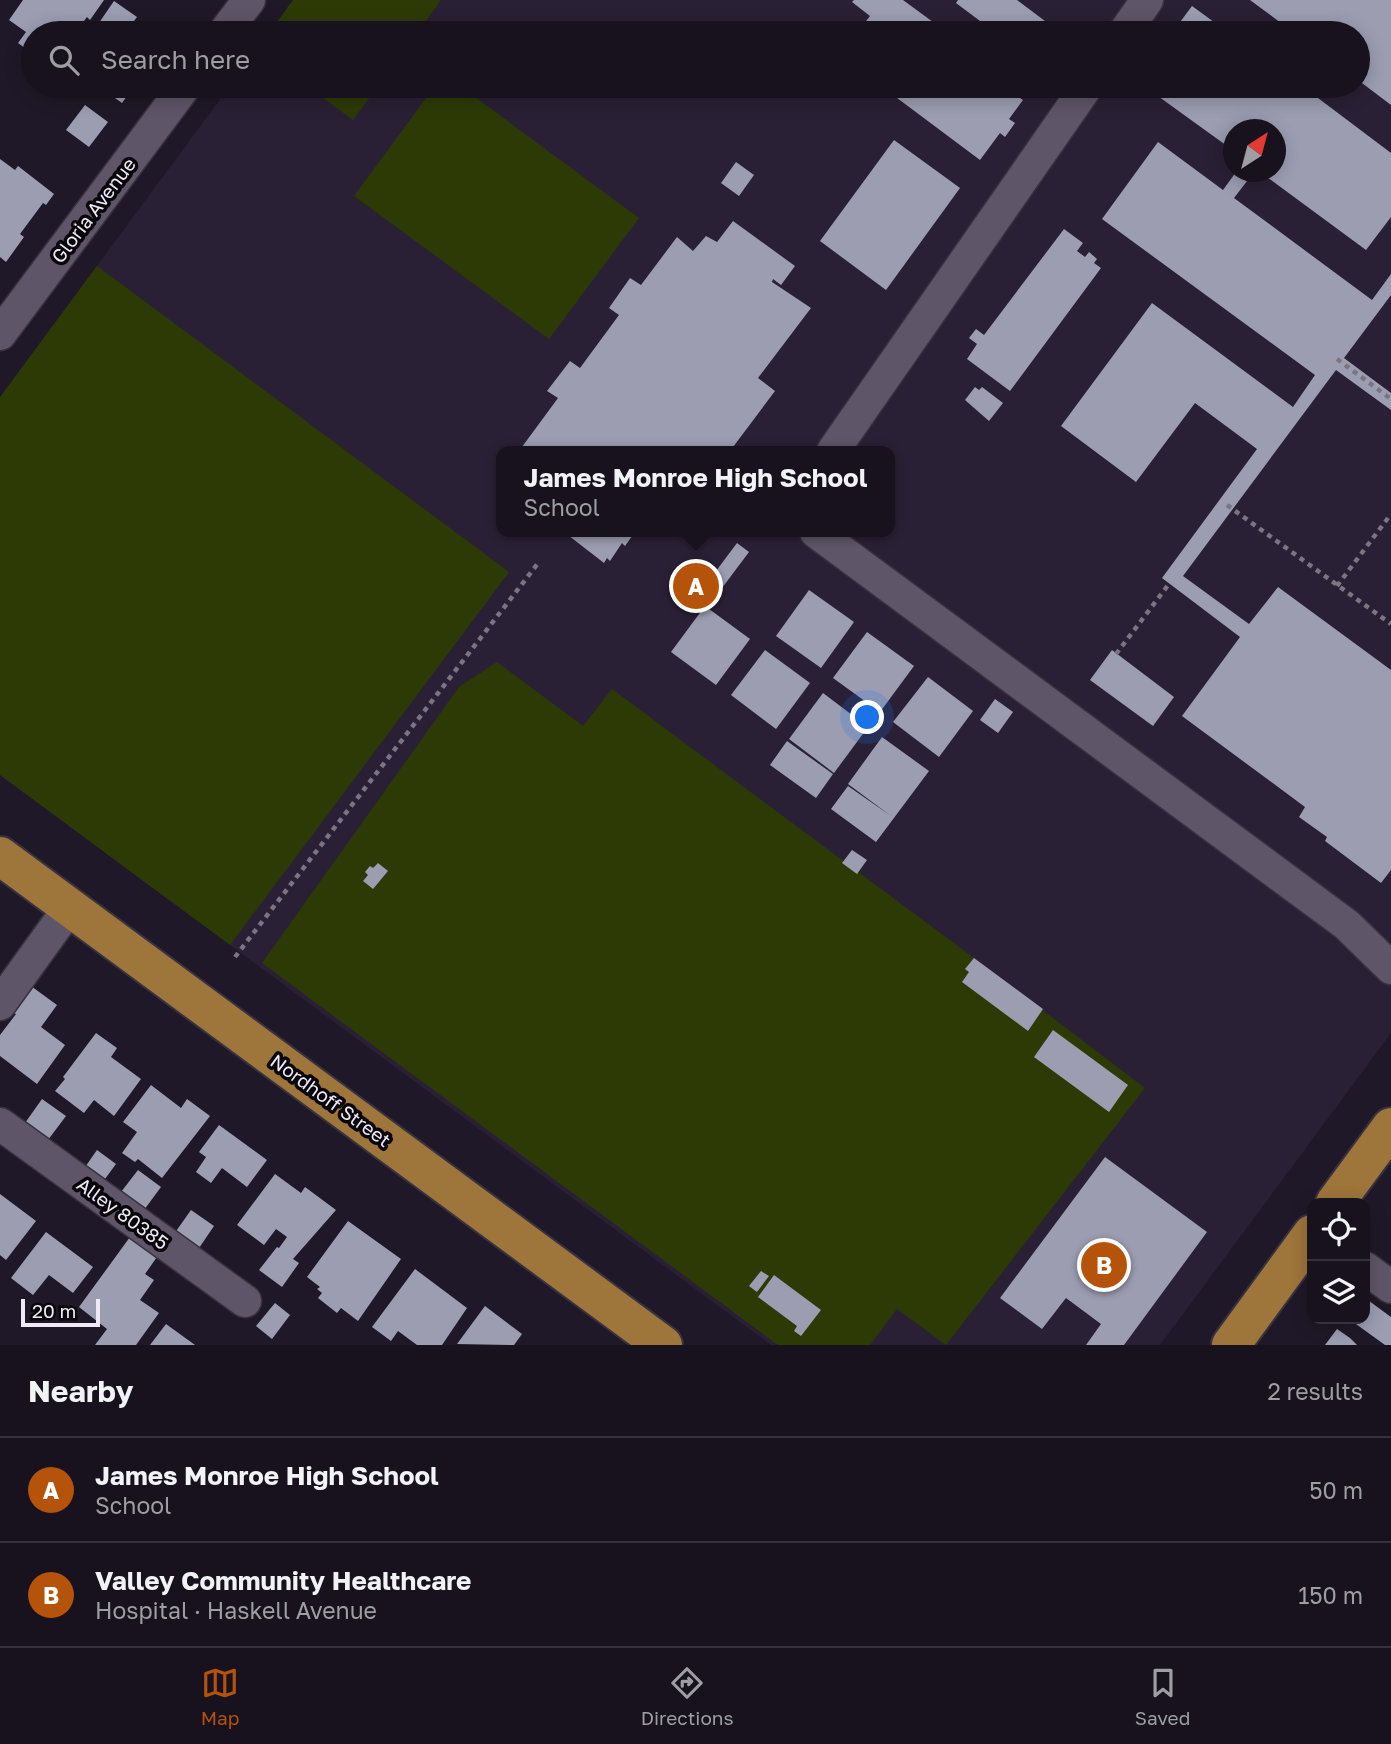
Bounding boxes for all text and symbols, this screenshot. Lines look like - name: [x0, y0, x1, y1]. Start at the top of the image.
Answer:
- search box: [21, 21, 1370, 98]
- icon: search: [45, 41, 83, 79]
- text: Search here: [101, 44, 250, 75]
- north arrow: [1223, 119, 1286, 182]
- street label: Gloria Avenue: [46, 153, 140, 267]
- popup: [496, 446, 895, 537]
- text: James Monroe High School: [524, 462, 867, 493]
- text: School: [524, 493, 600, 521]
- pin: A: [673, 560, 719, 612]
- your location: [850, 700, 884, 734]
- street label: Nordhoff Street: [267, 1049, 395, 1151]
- street label: Alley 80385: [73, 1172, 173, 1254]
- map controls: [1307, 1198, 1370, 1324]
- button: locate: [1307, 1198, 1370, 1261]
- pin: B: [1081, 1239, 1127, 1291]
- button: layers: [1307, 1261, 1370, 1324]
- scale bar: [21, 1296, 100, 1328]
- text: 20 m: [32, 1299, 76, 1322]
- text: Nearby: [28, 1373, 133, 1409]
- text: 2 results: [1267, 1377, 1363, 1405]
- text: James Monroe High School: [95, 1460, 439, 1491]
- text: A: [43, 1476, 59, 1504]
- text: 50 m: [1309, 1476, 1363, 1504]
- text: School: [95, 1491, 171, 1519]
- text: Valley Community Healthcare: [95, 1565, 471, 1596]
- text: B: [43, 1581, 59, 1609]
- text: 150 m: [1298, 1581, 1363, 1609]
- text: Hospital · Haskell Avenue: [95, 1596, 377, 1624]
- tab: Map: [201, 1664, 239, 1729]
- tab: Directions: [641, 1664, 734, 1729]
- tab: Saved: [1135, 1664, 1190, 1729]

